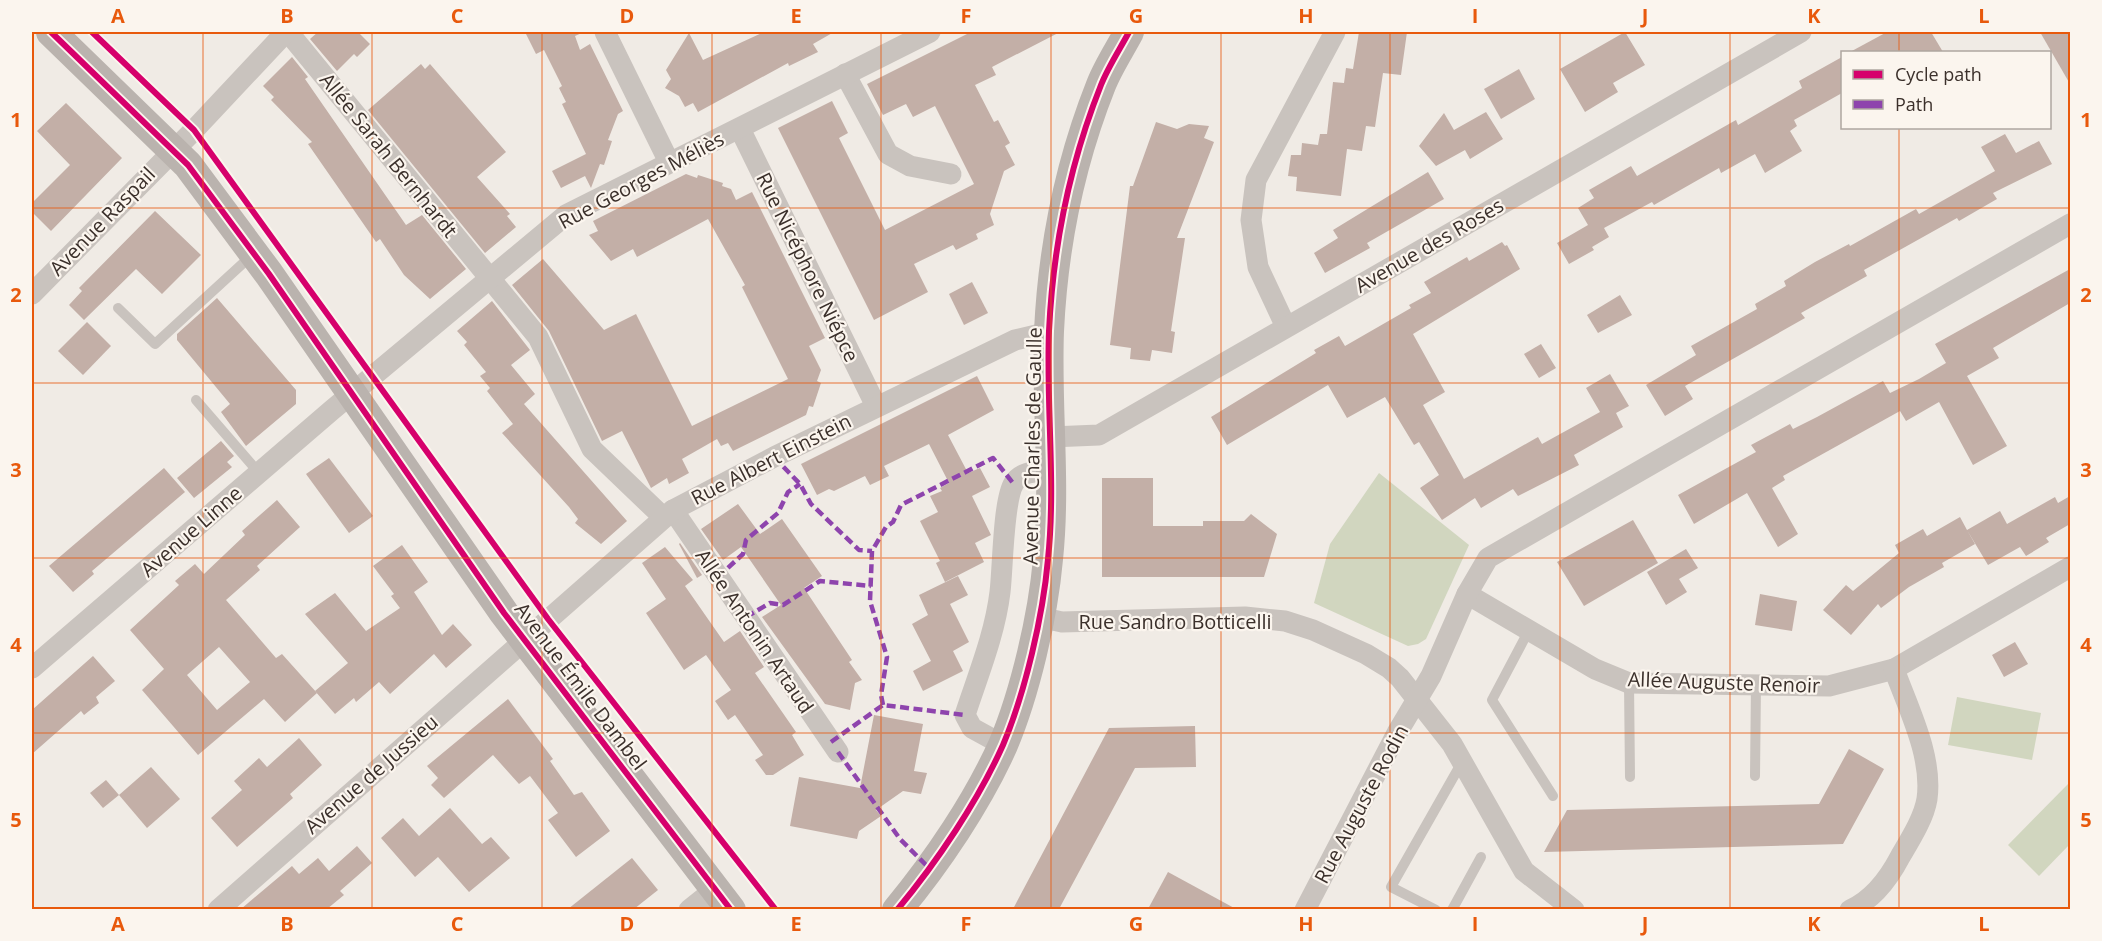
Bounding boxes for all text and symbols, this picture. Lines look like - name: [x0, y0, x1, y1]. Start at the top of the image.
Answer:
- text: A: [111, 2, 125, 29]
- text: B: [280, 2, 294, 29]
- text: C: [451, 2, 464, 29]
- text: D: [620, 2, 634, 29]
- text: E: [790, 2, 802, 29]
- text: F: [961, 2, 971, 29]
- text: G: [1129, 2, 1143, 29]
- text: H: [1298, 2, 1314, 29]
- text: I: [1472, 2, 1478, 29]
- text: J: [1640, 2, 1648, 29]
- text: K: [1807, 2, 1821, 29]
- text: L: [1978, 2, 1990, 29]
- legend: [1841, 51, 2051, 129]
- text: Cycle path: [1895, 62, 1982, 86]
- street label: Allée Sarah Bernhardt: [314, 67, 464, 243]
- text: Path: [1895, 92, 1933, 116]
- text: 1: [10, 106, 22, 133]
- text: 1: [2080, 106, 2092, 133]
- street label: Rue Georges Méliès: [553, 125, 729, 235]
- street label: Avenue Raspail: [43, 161, 161, 281]
- street label: Rue Nicéphore Niépce: [750, 168, 866, 366]
- street label: Avenue des Roses: [1350, 191, 1508, 299]
- text: 2: [10, 281, 22, 308]
- text: 2: [2080, 281, 2092, 308]
- street label: Avenue Charles de Gaulle: [1016, 327, 1048, 565]
- street label: Rue Albert Einstein: [686, 407, 856, 511]
- text: 3: [10, 456, 22, 483]
- text: 3: [2080, 456, 2092, 483]
- street label: Avenue Linne: [135, 479, 247, 583]
- street label: Allée Antonin Artaud: [690, 544, 820, 718]
- street label: Avenue Émile Dambel: [509, 597, 653, 775]
- street label: Rue Sandro Botticelli: [1078, 608, 1272, 635]
- text: 4: [10, 631, 22, 658]
- text: 4: [2080, 631, 2092, 658]
- street label: Allée Auguste Renoir: [1627, 665, 1821, 699]
- street label: Avenue de Jussieu: [298, 708, 444, 840]
- street label: Rue Auguste Rodin: [1308, 720, 1414, 888]
- text: 5: [10, 806, 22, 833]
- text: 5: [2080, 806, 2092, 833]
- text: A: [111, 910, 125, 937]
- text: B: [280, 910, 294, 937]
- text: C: [451, 910, 464, 937]
- text: D: [620, 910, 634, 937]
- text: E: [790, 910, 802, 937]
- text: F: [961, 910, 971, 937]
- text: G: [1129, 910, 1143, 937]
- text: H: [1298, 910, 1314, 937]
- text: I: [1472, 910, 1478, 937]
- text: J: [1640, 910, 1648, 937]
- text: K: [1807, 910, 1821, 937]
- text: L: [1978, 910, 1990, 937]

